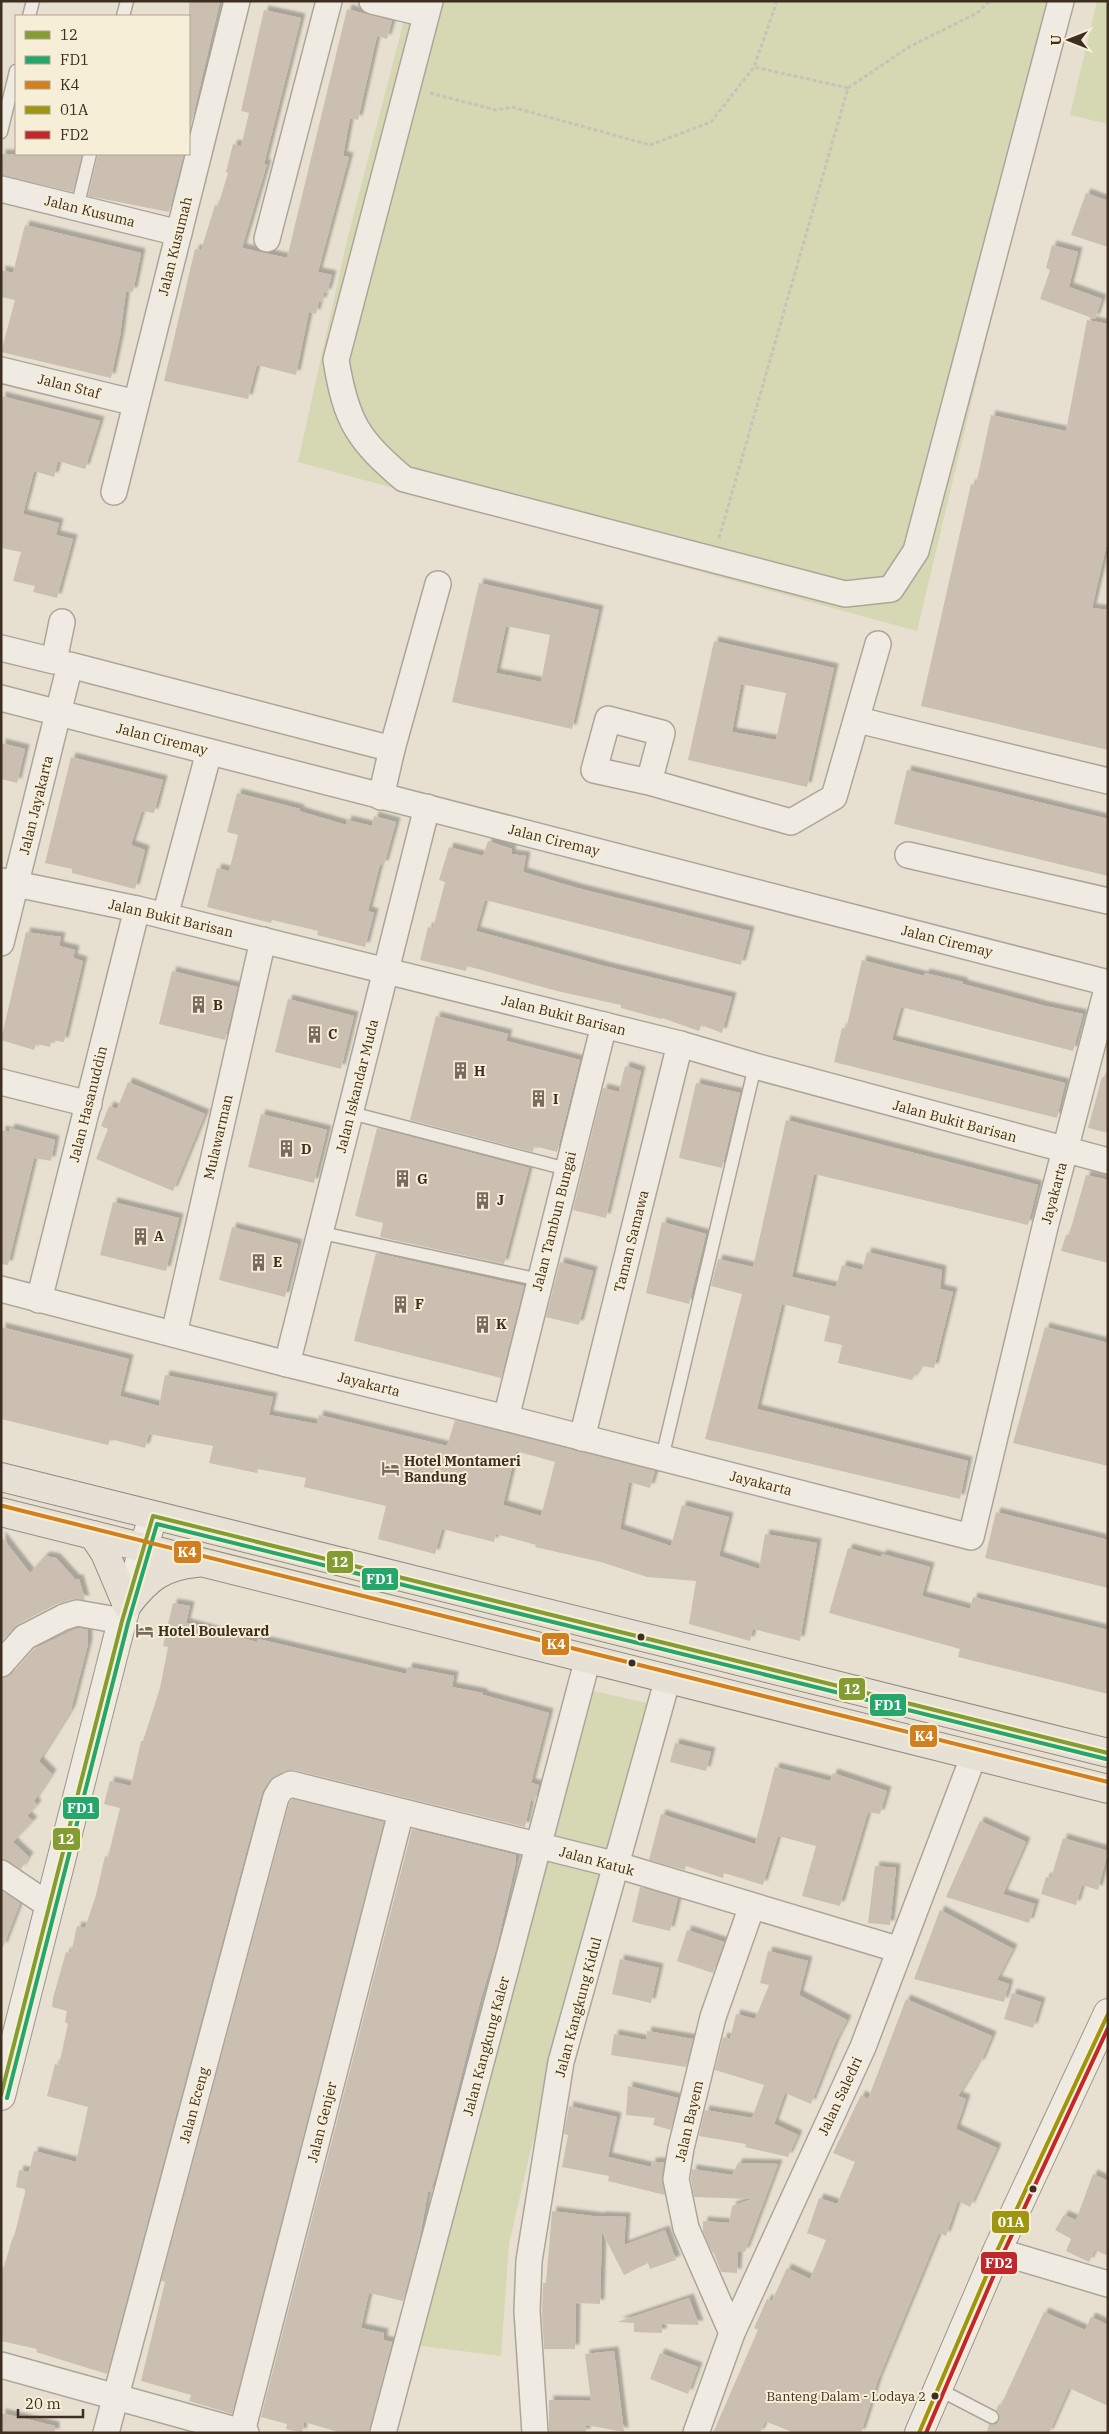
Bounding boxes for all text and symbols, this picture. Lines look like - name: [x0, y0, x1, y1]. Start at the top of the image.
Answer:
- legend: [15, 15, 190, 155]
- north arrow: [1044, 15, 1094, 65]
- text: 12: [60, 25, 78, 44]
- text: U: [1047, 34, 1065, 45]
- text: FD1: [60, 50, 89, 69]
- text: K4: [60, 75, 80, 94]
- text: 01A: [60, 100, 89, 119]
- text: FD2: [60, 125, 89, 144]
- street label: Jalan Kusuma: [43, 191, 137, 231]
- street label: Jalan Kusumah: [154, 194, 196, 297]
- street label: Jalan Staf: [36, 370, 103, 403]
- street label: Jalan Ciremay: [114, 719, 210, 759]
- street label: Jalan Jayakarta: [15, 753, 57, 856]
- street label: Jalan Ciremay: [506, 820, 602, 860]
- street label: Jalan Bukit Barisan: [107, 895, 235, 941]
- street label: Jalan Ciremay: [899, 921, 995, 961]
- street label: Jalan Bukit Barisan: [500, 991, 628, 1039]
- building icon: B: [189, 995, 209, 1015]
- place label: B: [213, 996, 223, 1014]
- street label: Jalan Iskandar Muda: [332, 1017, 382, 1155]
- building icon: C: [304, 1024, 324, 1044]
- place label: C: [328, 1025, 337, 1043]
- street label: Jalan Hasanuddin: [65, 1044, 111, 1164]
- building icon: H: [450, 1061, 470, 1081]
- place label: H: [474, 1062, 485, 1080]
- building icon: I: [529, 1089, 549, 1109]
- place label: I: [553, 1090, 558, 1108]
- street label: Mulawarman: [199, 1092, 237, 1181]
- street label: Jalan Bukit Barisan: [891, 1096, 1019, 1146]
- building icon: D: [277, 1139, 297, 1159]
- place label: D: [301, 1140, 312, 1158]
- street label: Jalan Tambun Bungai: [528, 1149, 580, 1293]
- street label: Jayakarta: [1037, 1160, 1071, 1226]
- building icon: G: [393, 1169, 413, 1189]
- place label: G: [417, 1170, 428, 1188]
- street label: Taman Samawa: [610, 1188, 652, 1294]
- building icon: J: [473, 1190, 493, 1210]
- place label: J: [497, 1191, 504, 1209]
- building icon: A: [130, 1226, 150, 1246]
- place label: A: [154, 1227, 164, 1245]
- building icon: E: [249, 1252, 269, 1272]
- place label: E: [273, 1253, 282, 1271]
- building icon: F: [391, 1294, 411, 1314]
- place label: F: [415, 1295, 424, 1313]
- building icon: K: [472, 1314, 492, 1334]
- place label: K: [496, 1315, 507, 1333]
- street label: Jayakarta: [336, 1368, 402, 1401]
- place label: Hotel Montameri Bandung: [404, 1452, 521, 1486]
- hotel icon: Hotel Montameri Bandung: [380, 1459, 400, 1479]
- street label: Jayakarta: [728, 1467, 794, 1500]
- line badge: K4: [173, 1540, 202, 1564]
- text: K4: [177, 1543, 197, 1561]
- line badge: 12: [326, 1550, 354, 1574]
- text: 12: [332, 1553, 348, 1571]
- line badge: FD1: [361, 1567, 399, 1591]
- text: FD1: [366, 1570, 394, 1588]
- hotel icon: Hotel Boulevard: [134, 1621, 154, 1641]
- place label: Hotel Boulevard: [158, 1622, 269, 1640]
- line badge: K4: [541, 1632, 570, 1656]
- unlabelled marker: [636, 1632, 646, 1642]
- text: K4: [546, 1635, 566, 1653]
- unlabelled marker: [627, 1658, 637, 1668]
- line badge: 12: [838, 1677, 866, 1701]
- text: 12: [844, 1680, 860, 1698]
- line badge: FD1: [869, 1693, 907, 1717]
- text: FD1: [874, 1696, 902, 1714]
- line badge: K4: [909, 1724, 938, 1748]
- text: K4: [914, 1727, 934, 1745]
- line badge: FD1: [62, 1796, 100, 1820]
- text: FD1: [67, 1799, 95, 1817]
- line badge: 12: [52, 1827, 81, 1851]
- text: 12: [58, 1830, 74, 1848]
- street label: Jalan Katuk: [557, 1842, 637, 1880]
- street label: Jalan Kangkung Kidul: [551, 1935, 605, 2079]
- street label: Jalan Kangkung Kaler: [459, 1974, 513, 2118]
- street label: Jalan Saledri: [814, 2054, 866, 2138]
- street label: Jalan Eceng: [175, 2065, 213, 2145]
- street label: Jalan Genjer: [303, 2079, 341, 2164]
- street label: Jalan Bayem: [671, 2079, 707, 2163]
- unlabelled marker: [1028, 2184, 1038, 2194]
- line badge: 01A: [991, 2210, 1030, 2234]
- text: 01A: [998, 2213, 1025, 2231]
- line badge: FD2: [980, 2251, 1018, 2275]
- text: FD2: [985, 2254, 1013, 2272]
- scale bar: [18, 2386, 82, 2418]
- place label: Banteng Dalam - Lodaya 2: [766, 2388, 926, 2405]
- marker: Banteng Dalam - Lodaya 2: [930, 2391, 940, 2401]
- text: 20 m: [25, 2394, 61, 2413]

